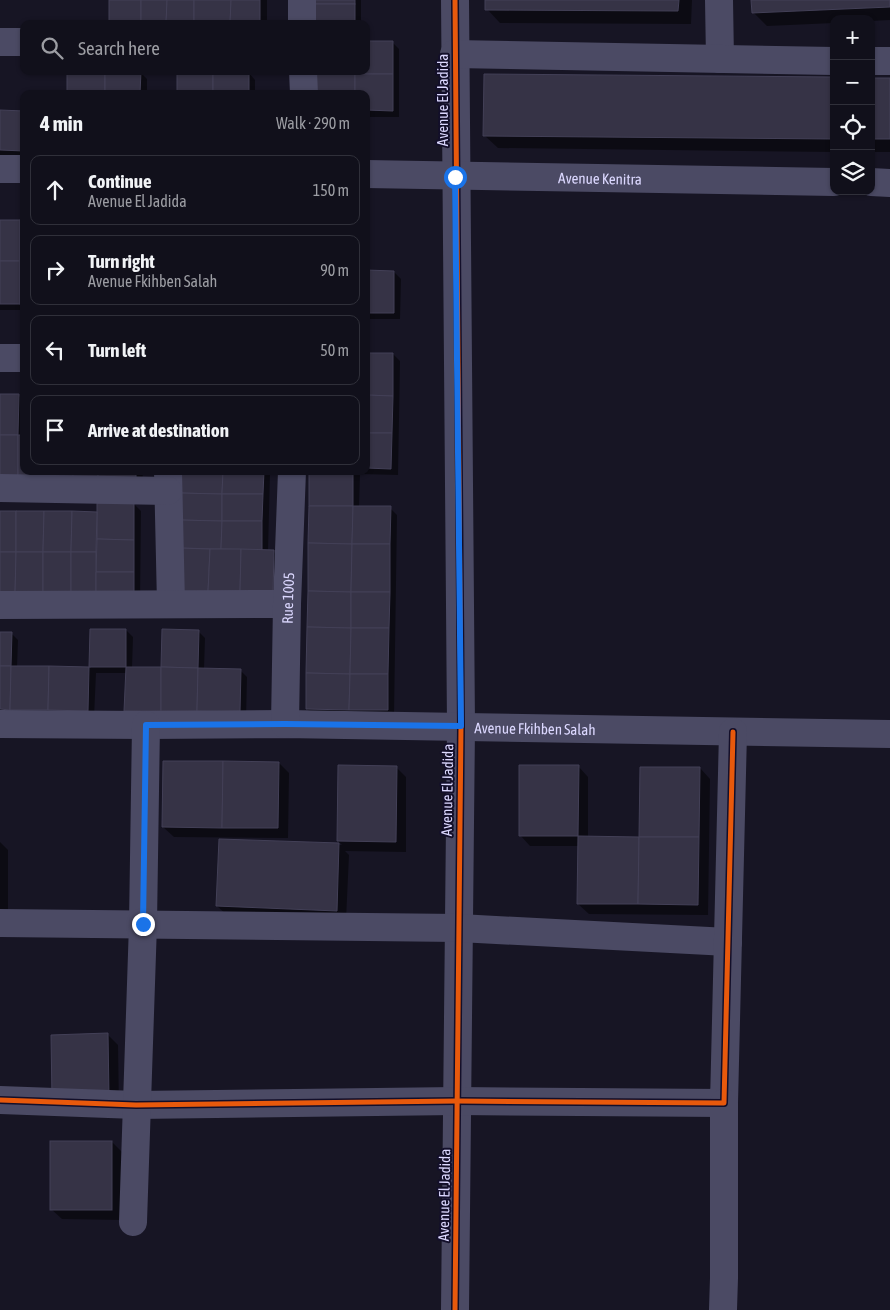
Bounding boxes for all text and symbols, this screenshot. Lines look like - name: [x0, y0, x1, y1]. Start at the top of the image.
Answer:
- map controls: [830, 15, 875, 195]
- button: +: [830, 15, 875, 60]
- search box: [20, 20, 370, 75]
- icon: search: [38, 34, 66, 62]
- text: Search here: [78, 37, 160, 59]
- street label: Avenue El Jadida: [434, 54, 451, 146]
- button: −: [830, 60, 875, 105]
- button: locate: [830, 105, 875, 150]
- text: 4 min: [40, 111, 83, 135]
- text: Walk · 290 m: [276, 114, 350, 132]
- button: layers: [830, 150, 875, 195]
- route start: [444, 166, 467, 189]
- street label: Avenue Kenitra: [558, 169, 642, 187]
- text: Continue: [88, 170, 152, 192]
- icon: ahead: [41, 176, 69, 204]
- text: 150 m: [313, 181, 349, 199]
- text: Avenue El Jadida: [88, 192, 187, 210]
- text: Turn right: [88, 250, 155, 272]
- icon: right: [41, 256, 69, 284]
- text: 90 m: [320, 261, 349, 279]
- text: Avenue Fkihben Salah: [88, 272, 217, 290]
- icon: left: [41, 336, 69, 364]
- text: Turn left: [88, 339, 146, 361]
- text: 50 m: [320, 341, 349, 359]
- icon: arrive: [41, 416, 69, 444]
- text: Arrive at destination: [88, 419, 229, 441]
- street label: Rue 1005: [278, 572, 297, 624]
- street label: Avenue Fkihben Salah: [474, 719, 596, 738]
- street label: Avenue El Jadida: [438, 744, 456, 836]
- route end: [132, 913, 155, 936]
- street label: Avenue El Jadida: [435, 1149, 453, 1241]

